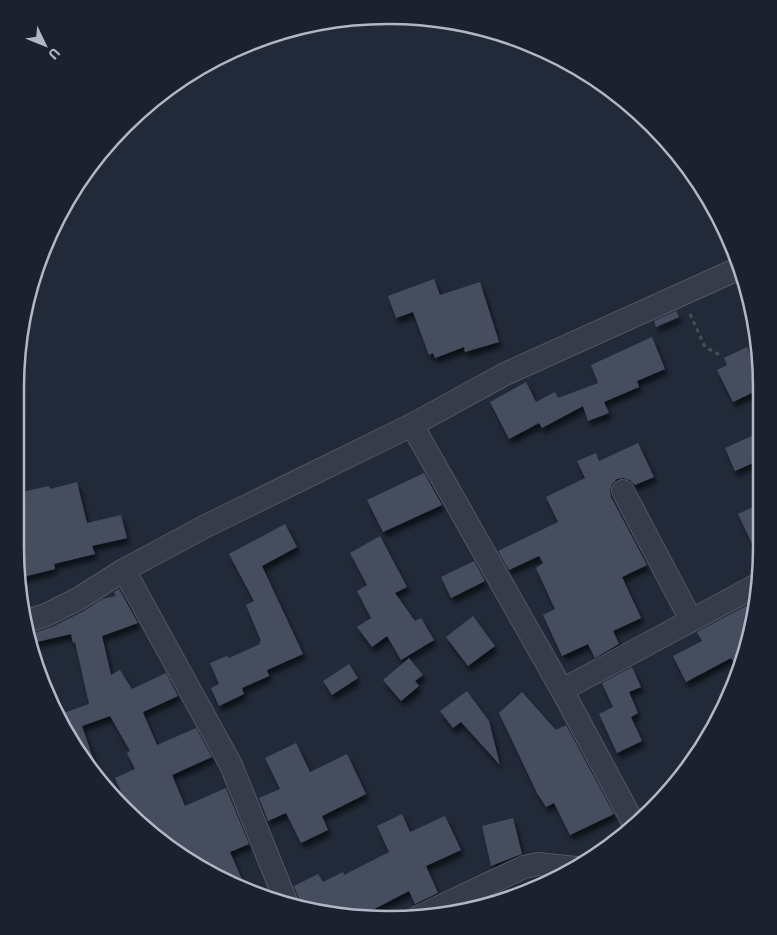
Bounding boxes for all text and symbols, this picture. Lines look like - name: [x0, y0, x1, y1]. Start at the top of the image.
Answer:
- north arrow: [20, 20, 70, 70]
- text: U: [45, 45, 64, 64]

